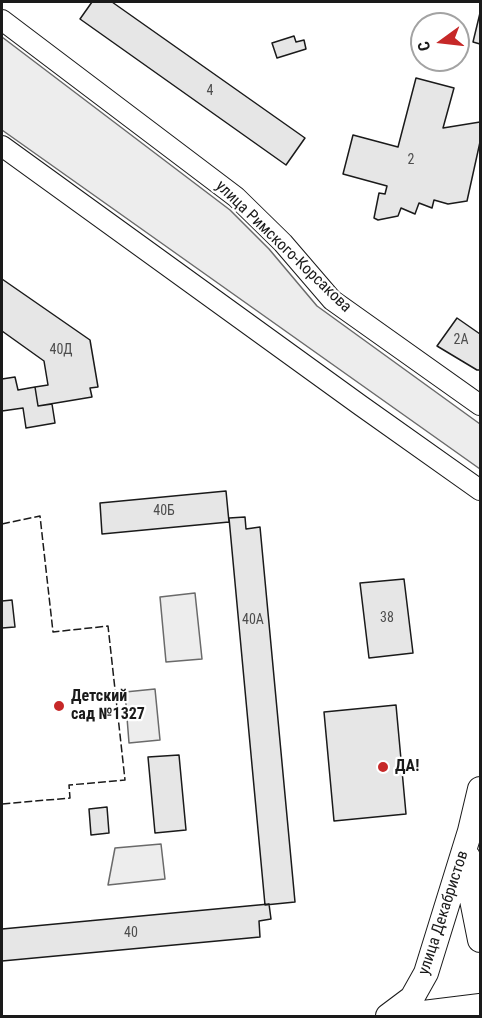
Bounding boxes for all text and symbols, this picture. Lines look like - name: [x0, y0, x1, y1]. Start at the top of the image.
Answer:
- north arrow: [410, 12, 470, 72]
- text: С: [414, 39, 434, 53]
- house number: 4: [207, 83, 213, 99]
- house number: 2: [408, 152, 414, 168]
- street label: улица Римского-Корсакова: [211, 177, 355, 317]
- house number: 2А: [454, 332, 468, 348]
- house number: 40Д: [49, 342, 73, 358]
- house number: 40Б: [153, 503, 175, 519]
- house number: 38: [380, 610, 394, 626]
- house number: 40А: [242, 612, 264, 628]
- place label: Детский сад №1327: [71, 687, 145, 725]
- marker: Детский сад №1327: [52, 699, 66, 713]
- place label: ДА!: [395, 757, 419, 777]
- marker: ДА!: [376, 760, 390, 774]
- street label: улица Декабристов: [415, 848, 473, 978]
- house number: 40: [124, 925, 138, 941]

